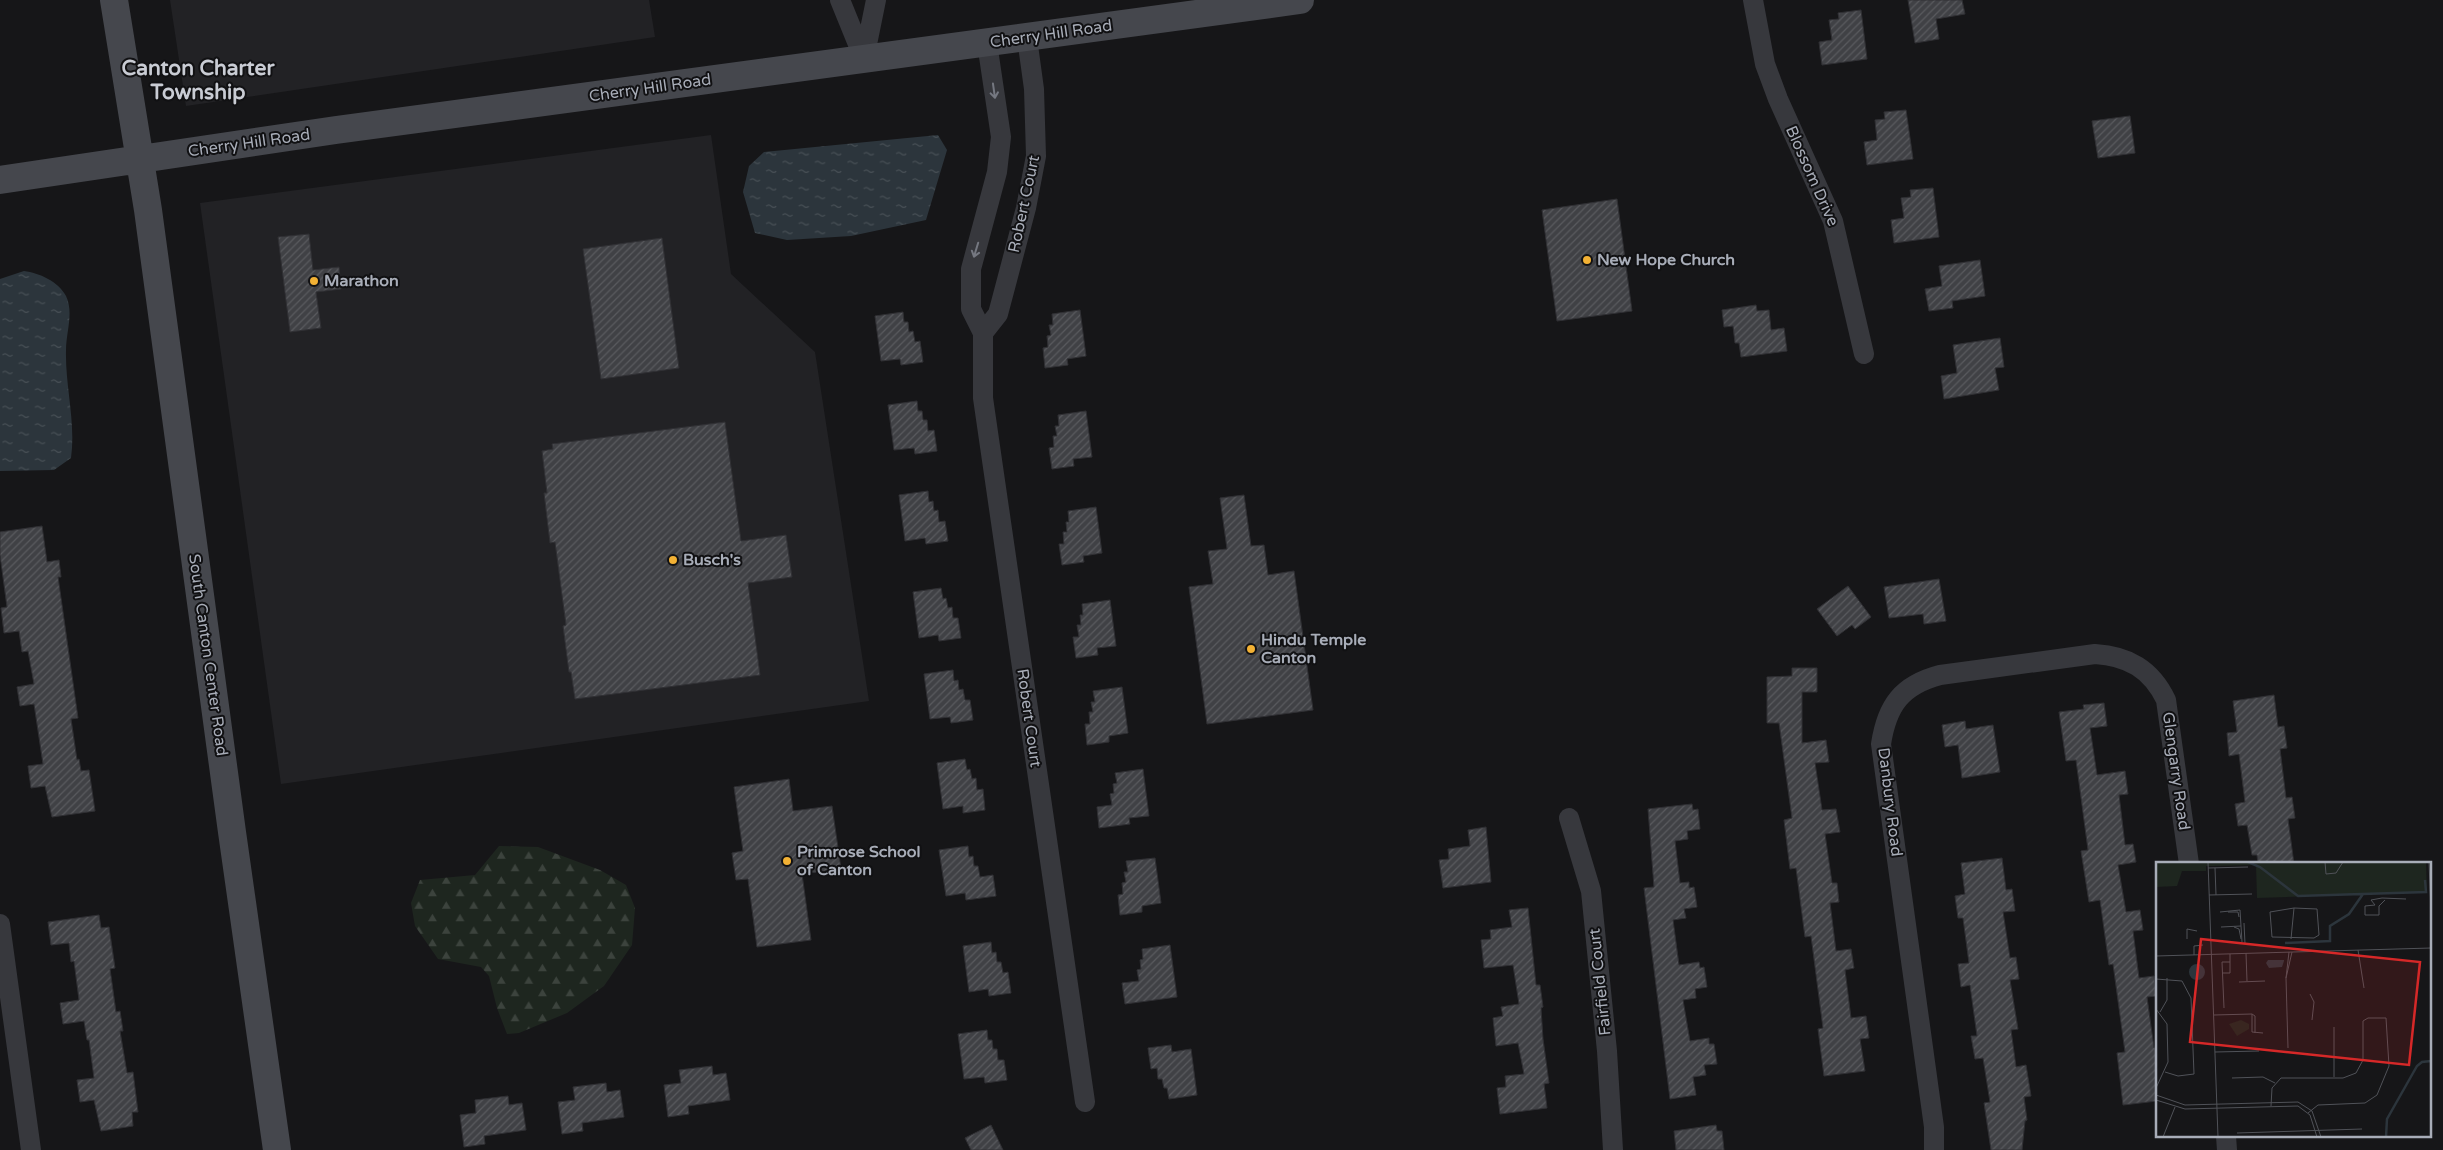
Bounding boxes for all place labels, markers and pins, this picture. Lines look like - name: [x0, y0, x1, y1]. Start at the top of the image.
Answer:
- place label: New Hope Church: [1597, 250, 1735, 270]
- marker: New Hope Church: [1581, 254, 1593, 266]
- place label: Marathon: [324, 271, 399, 291]
- marker: Marathon: [308, 275, 320, 287]
- place label: Busch's: [683, 550, 741, 570]
- marker: Busch's: [667, 554, 679, 566]
- place label: Hindu Temple Canton: [1261, 630, 1366, 668]
- marker: Hindu Temple Canton: [1245, 643, 1257, 655]
- place label: Primrose School of Canton: [797, 842, 921, 880]
- marker: Primrose School of Canton: [781, 855, 793, 867]

